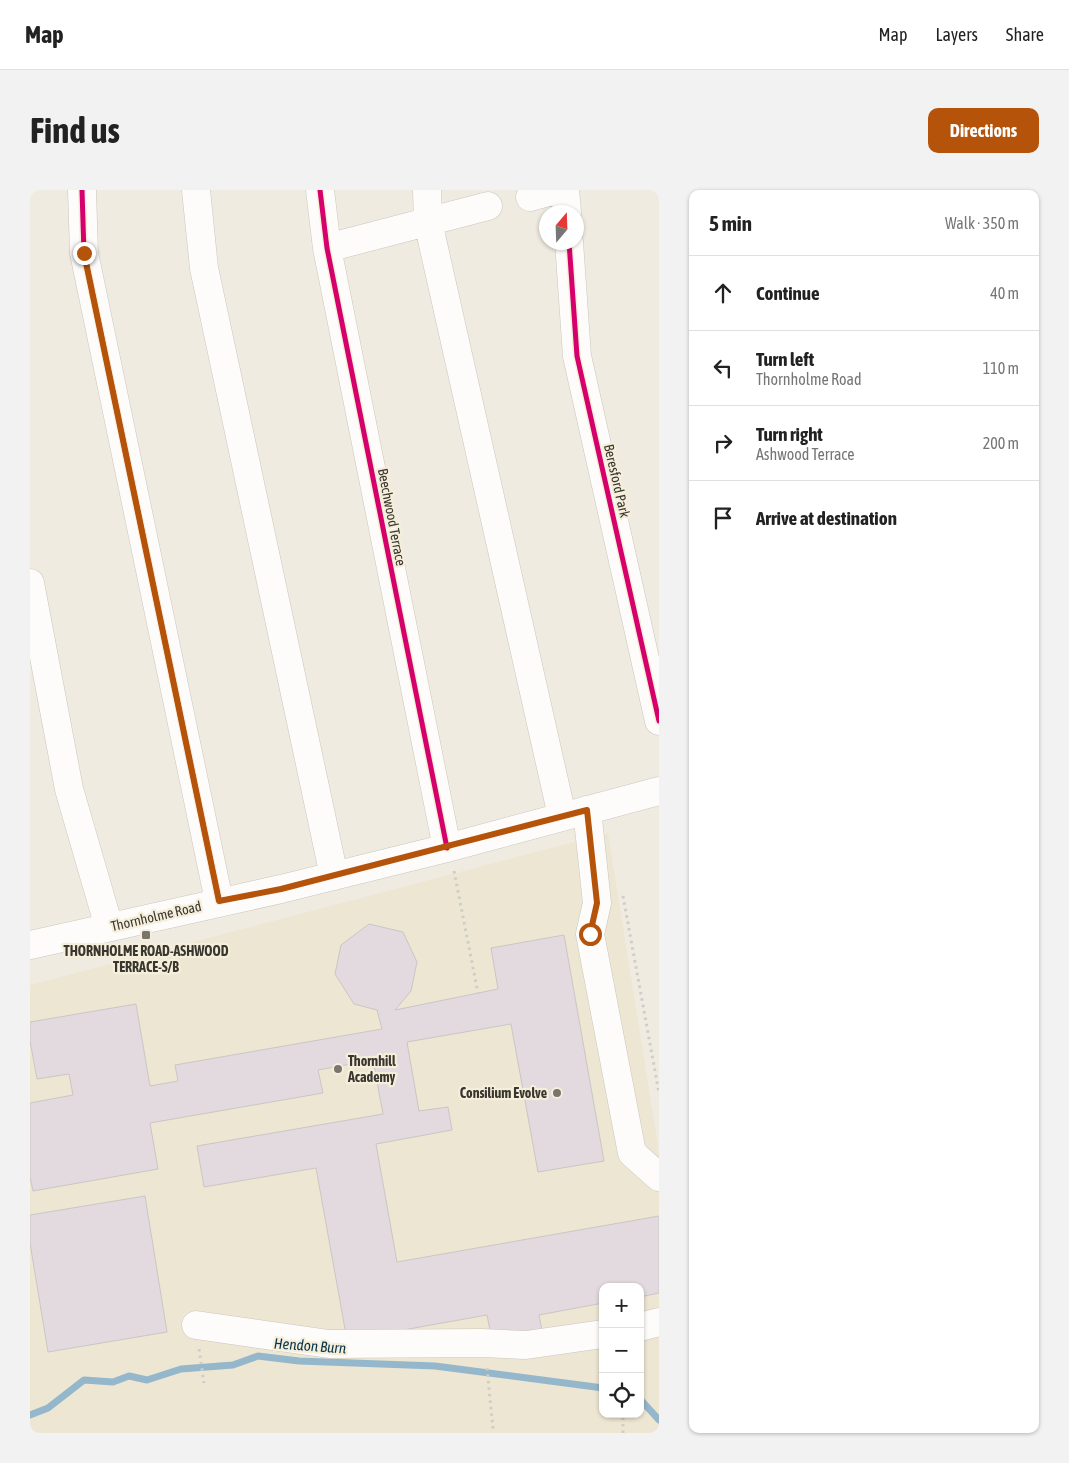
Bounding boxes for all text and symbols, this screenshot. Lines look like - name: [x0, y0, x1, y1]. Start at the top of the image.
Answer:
- text: Map: [25, 21, 64, 48]
- text: Map: [878, 24, 907, 45]
- text: Layers: [935, 24, 978, 45]
- text: Share: [1006, 24, 1044, 45]
- button: Directions: [928, 108, 1039, 153]
- text: Find us: [30, 110, 120, 150]
- north arrow: [539, 205, 584, 250]
- text: 5 min: [709, 211, 752, 235]
- text: Walk · 350 m: [945, 214, 1019, 232]
- route end: [73, 242, 96, 265]
- icon: ahead: [709, 279, 737, 307]
- text: Continue: [756, 282, 820, 304]
- text: 40 m: [990, 284, 1019, 302]
- text: Turn left: [756, 348, 814, 370]
- icon: left: [709, 354, 737, 382]
- text: 110 m: [983, 359, 1019, 377]
- text: Thornholme Road: [756, 370, 862, 388]
- text: Turn right: [756, 423, 823, 445]
- icon: right: [709, 429, 737, 457]
- text: 200 m: [983, 434, 1019, 452]
- street label: Beresford Park: [601, 443, 633, 519]
- text: Ashwood Terrace: [756, 445, 855, 463]
- street label: Beechwood Terrace: [375, 467, 409, 567]
- icon: arrive: [709, 504, 737, 532]
- text: Arrive at destination: [756, 507, 897, 529]
- street label: Thornholme Road: [109, 898, 203, 934]
- route start: [579, 923, 602, 946]
- marker: THORNHOLME ROAD-ASHWOOD TERRACE-S/B: [140, 929, 152, 941]
- place label: THORNHOLME ROAD-ASHWOOD TERRACE-S/B: [63, 943, 229, 975]
- place label: Thornhill Academy: [347, 1053, 396, 1085]
- marker: Thornhill Academy: [332, 1063, 344, 1075]
- place label: Consilium Evolve: [460, 1085, 547, 1101]
- marker: Consilium Evolve: [551, 1087, 563, 1099]
- map controls: [599, 1283, 644, 1418]
- button: +: [599, 1283, 644, 1328]
- button: −: [599, 1328, 644, 1373]
- water label: Hendon Burn: [273, 1334, 347, 1357]
- button: locate: [599, 1373, 644, 1418]

